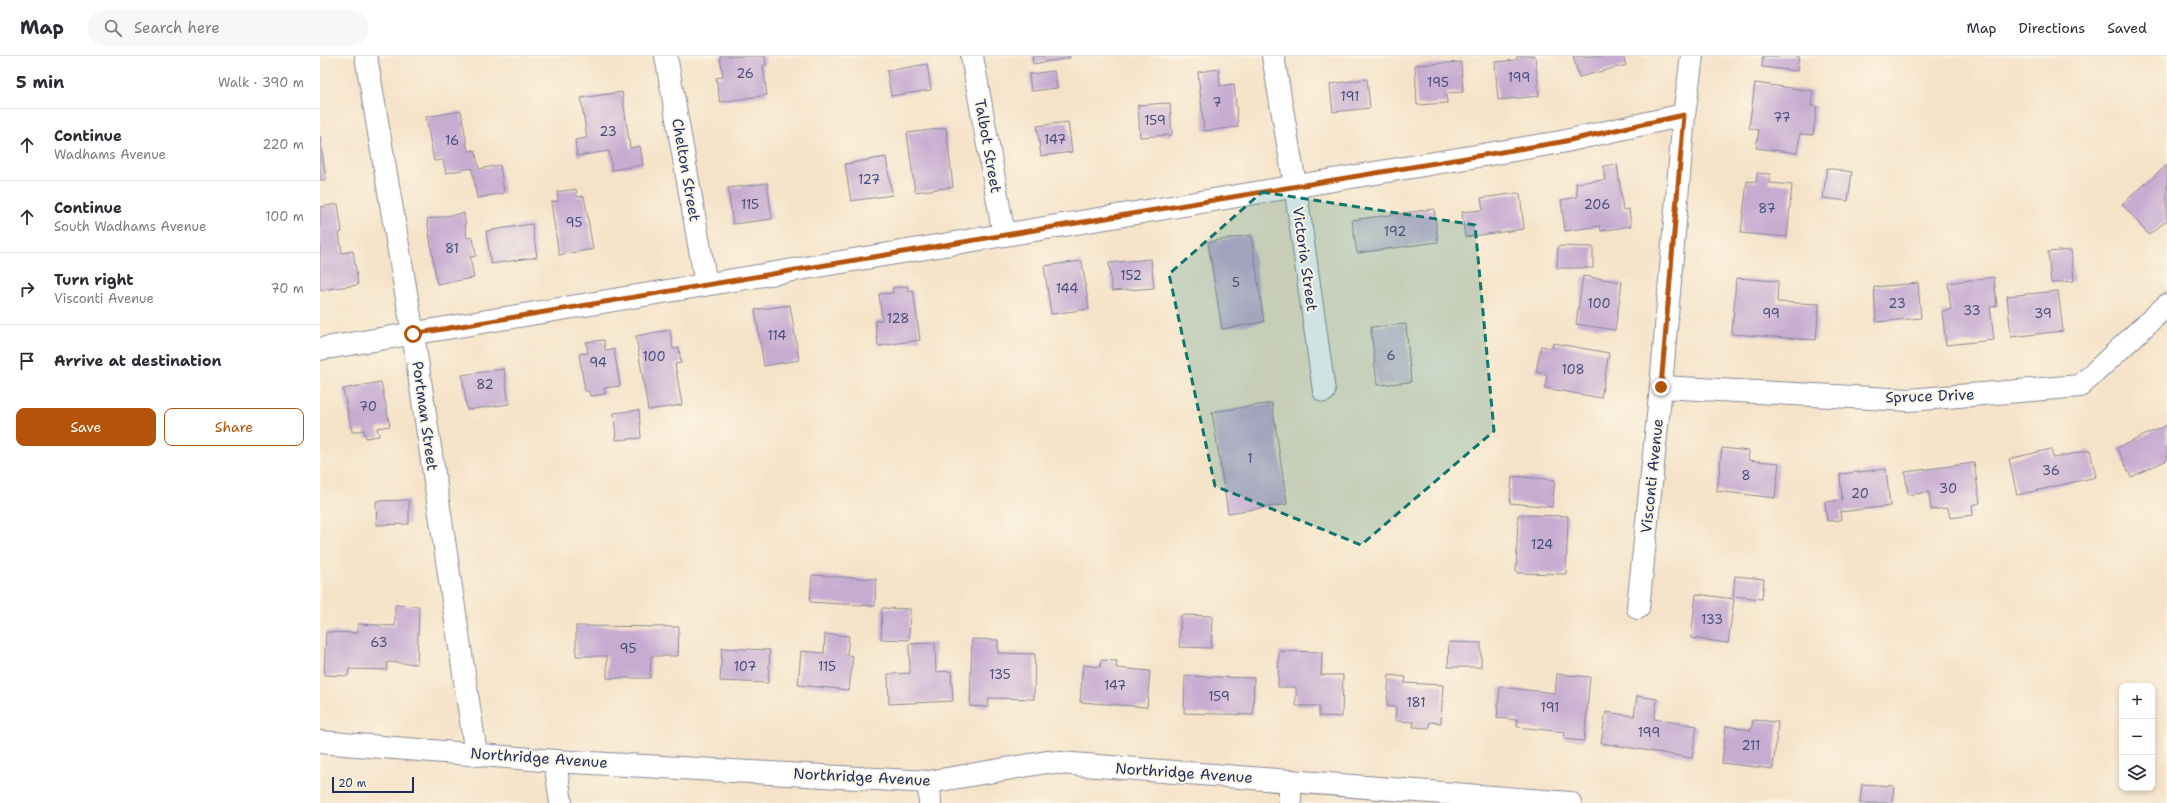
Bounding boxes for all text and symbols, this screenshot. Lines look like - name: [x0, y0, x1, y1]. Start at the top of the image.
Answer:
- search box: [88, 10, 368, 46]
- text: Map: [20, 15, 64, 40]
- icon: search: [102, 17, 124, 39]
- text: Search here: [134, 18, 220, 38]
- text: Map: [1967, 19, 1997, 37]
- text: Directions: [2019, 19, 2085, 37]
- text: Saved: [2107, 19, 2147, 37]
- house number: 26: [736, 65, 754, 82]
- house number: 199: [1508, 69, 1530, 86]
- text: 5 min: [16, 71, 64, 93]
- text: Walk · 390 m: [218, 74, 304, 91]
- house number: 195: [1427, 74, 1449, 91]
- house number: 191: [1340, 88, 1360, 105]
- house number: 7: [1212, 94, 1222, 111]
- street label: Talbot Street: [970, 98, 1006, 194]
- house number: 77: [1773, 109, 1791, 126]
- house number: 159: [1144, 112, 1166, 129]
- street label: Chelton Street: [667, 117, 705, 223]
- house number: 23: [599, 123, 617, 140]
- text: Continue: [54, 126, 122, 146]
- house number: 147: [1044, 131, 1066, 148]
- house number: 16: [445, 132, 459, 149]
- icon: ahead: [16, 134, 38, 156]
- text: 220 m: [262, 136, 304, 153]
- text: Wadhams Avenue: [54, 146, 166, 163]
- house number: 127: [858, 171, 880, 188]
- house number: 115: [741, 196, 759, 213]
- house number: 206: [1584, 196, 1610, 213]
- text: Continue: [54, 198, 122, 218]
- house number: 87: [1758, 200, 1776, 217]
- street label: Victoria Street: [1288, 205, 1322, 313]
- icon: ahead: [16, 206, 38, 228]
- text: 100 m: [265, 208, 304, 225]
- house number: 95: [566, 214, 582, 231]
- text: South Wadhams Avenue: [54, 218, 206, 235]
- house number: 192: [1384, 223, 1406, 240]
- house number: 81: [445, 240, 459, 257]
- house number: 152: [1120, 267, 1142, 284]
- text: Turn right: [54, 270, 134, 290]
- house number: 5: [1232, 274, 1240, 291]
- icon: right: [16, 278, 38, 300]
- text: 70 m: [270, 280, 304, 297]
- house number: 144: [1056, 280, 1078, 297]
- text: Visconti Avenue: [54, 290, 154, 307]
- house number: 100: [1587, 295, 1611, 312]
- house number: 23: [1888, 295, 1906, 312]
- house number: 33: [1963, 302, 1981, 319]
- house number: 99: [1762, 305, 1780, 322]
- house number: 39: [2034, 305, 2052, 322]
- house number: 128: [887, 310, 909, 327]
- route start: [404, 325, 422, 343]
- house number: 114: [768, 327, 786, 344]
- house number: 6: [1386, 347, 1396, 364]
- house number: 100: [642, 348, 666, 365]
- icon: arrive: [16, 350, 38, 372]
- text: Arrive at destination: [54, 351, 222, 371]
- house number: 94: [589, 354, 607, 371]
- street label: Portman Street: [407, 360, 443, 472]
- house number: 108: [1561, 361, 1585, 378]
- house number: 82: [476, 376, 494, 393]
- route end: [1652, 378, 1670, 396]
- street label: Spruce Drive: [1885, 384, 1975, 408]
- house number: 70: [359, 398, 377, 415]
- button: Save: [16, 408, 156, 446]
- button: Share: [164, 408, 304, 446]
- street label: Visconti Avenue: [1636, 418, 1668, 534]
- house number: 1: [1247, 450, 1253, 467]
- house number: 36: [2042, 462, 2060, 479]
- house number: 8: [1741, 467, 1751, 484]
- house number: 30: [1939, 480, 1957, 497]
- house number: 20: [1851, 485, 1869, 502]
- house number: 124: [1531, 536, 1553, 553]
- house number: 133: [1701, 611, 1723, 628]
- house number: 63: [370, 634, 388, 651]
- house number: 95: [620, 640, 636, 657]
- house number: 107: [734, 658, 756, 675]
- house number: 115: [818, 658, 836, 675]
- house number: 135: [989, 666, 1011, 683]
- house number: 147: [1104, 677, 1126, 694]
- map controls: [2119, 683, 2155, 791]
- button: +: [2119, 683, 2155, 719]
- house number: 159: [1208, 688, 1230, 705]
- house number: 181: [1406, 694, 1426, 711]
- house number: 191: [1540, 699, 1560, 716]
- button: −: [2119, 719, 2155, 755]
- house number: 199: [1638, 724, 1660, 741]
- house number: 211: [1742, 737, 1760, 754]
- street label: Northridge Avenue: [470, 743, 608, 773]
- button: layers: [2119, 755, 2155, 791]
- street label: Northridge Avenue: [1115, 758, 1253, 788]
- street label: Northridge Avenue: [793, 763, 931, 791]
- scale bar: [332, 775, 414, 794]
- text: 20 m: [338, 776, 366, 791]

